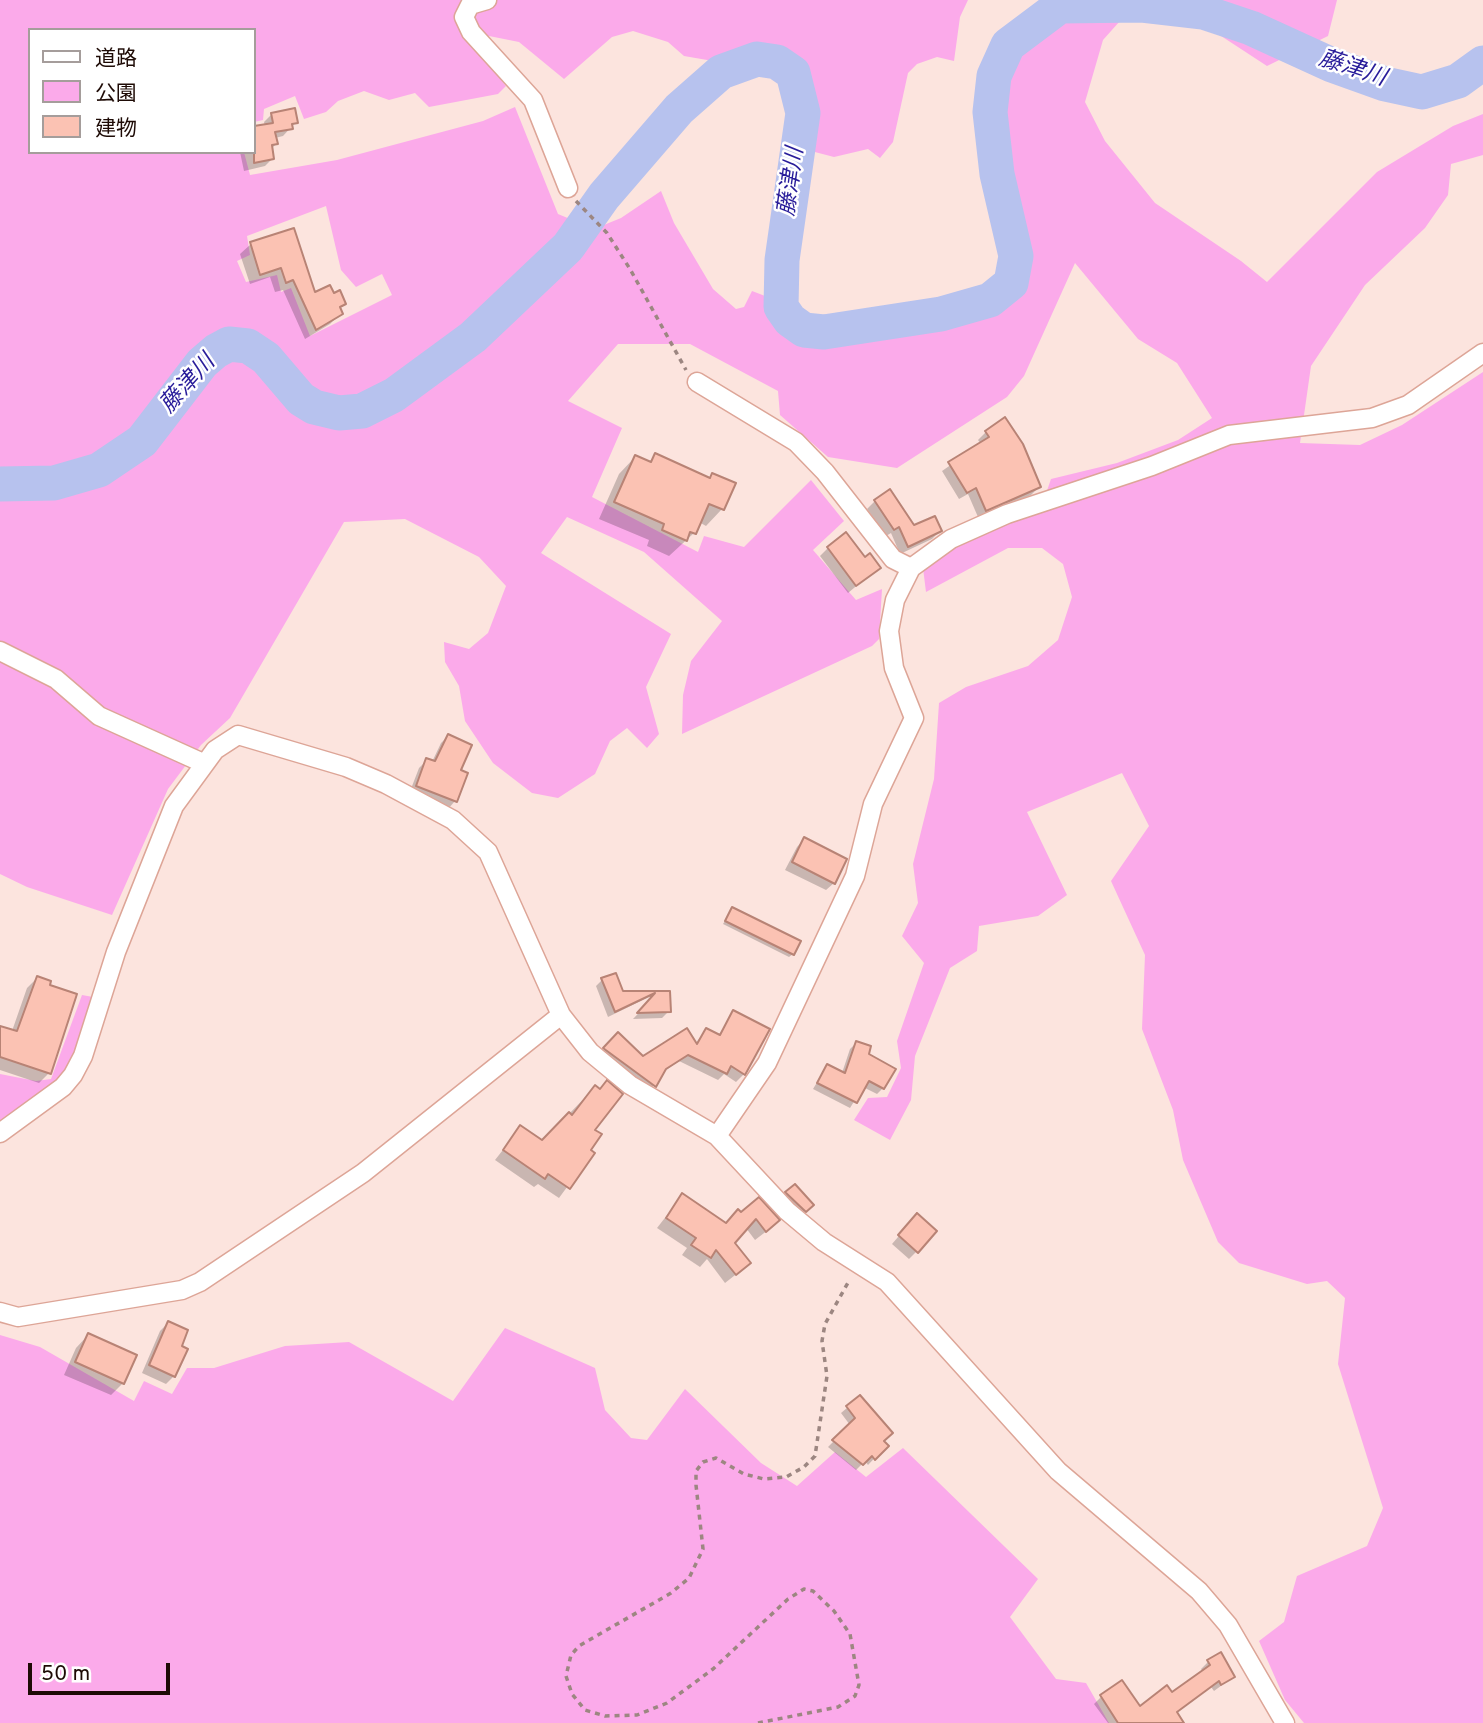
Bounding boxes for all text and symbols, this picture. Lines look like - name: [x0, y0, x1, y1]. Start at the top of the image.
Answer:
- legend: [28, 28, 256, 154]
- text: 道路: [95, 46, 137, 73]
- water label: 藤津川: [1315, 46, 1389, 94]
- text: 公園: [95, 81, 137, 108]
- text: 建物: [95, 116, 137, 143]
- water label: 藤津川: [775, 146, 811, 218]
- water label: 藤津川: [156, 350, 222, 420]
- scale bar: [32, 1650, 173, 1694]
- text: 50 m: [41, 1661, 90, 1688]

